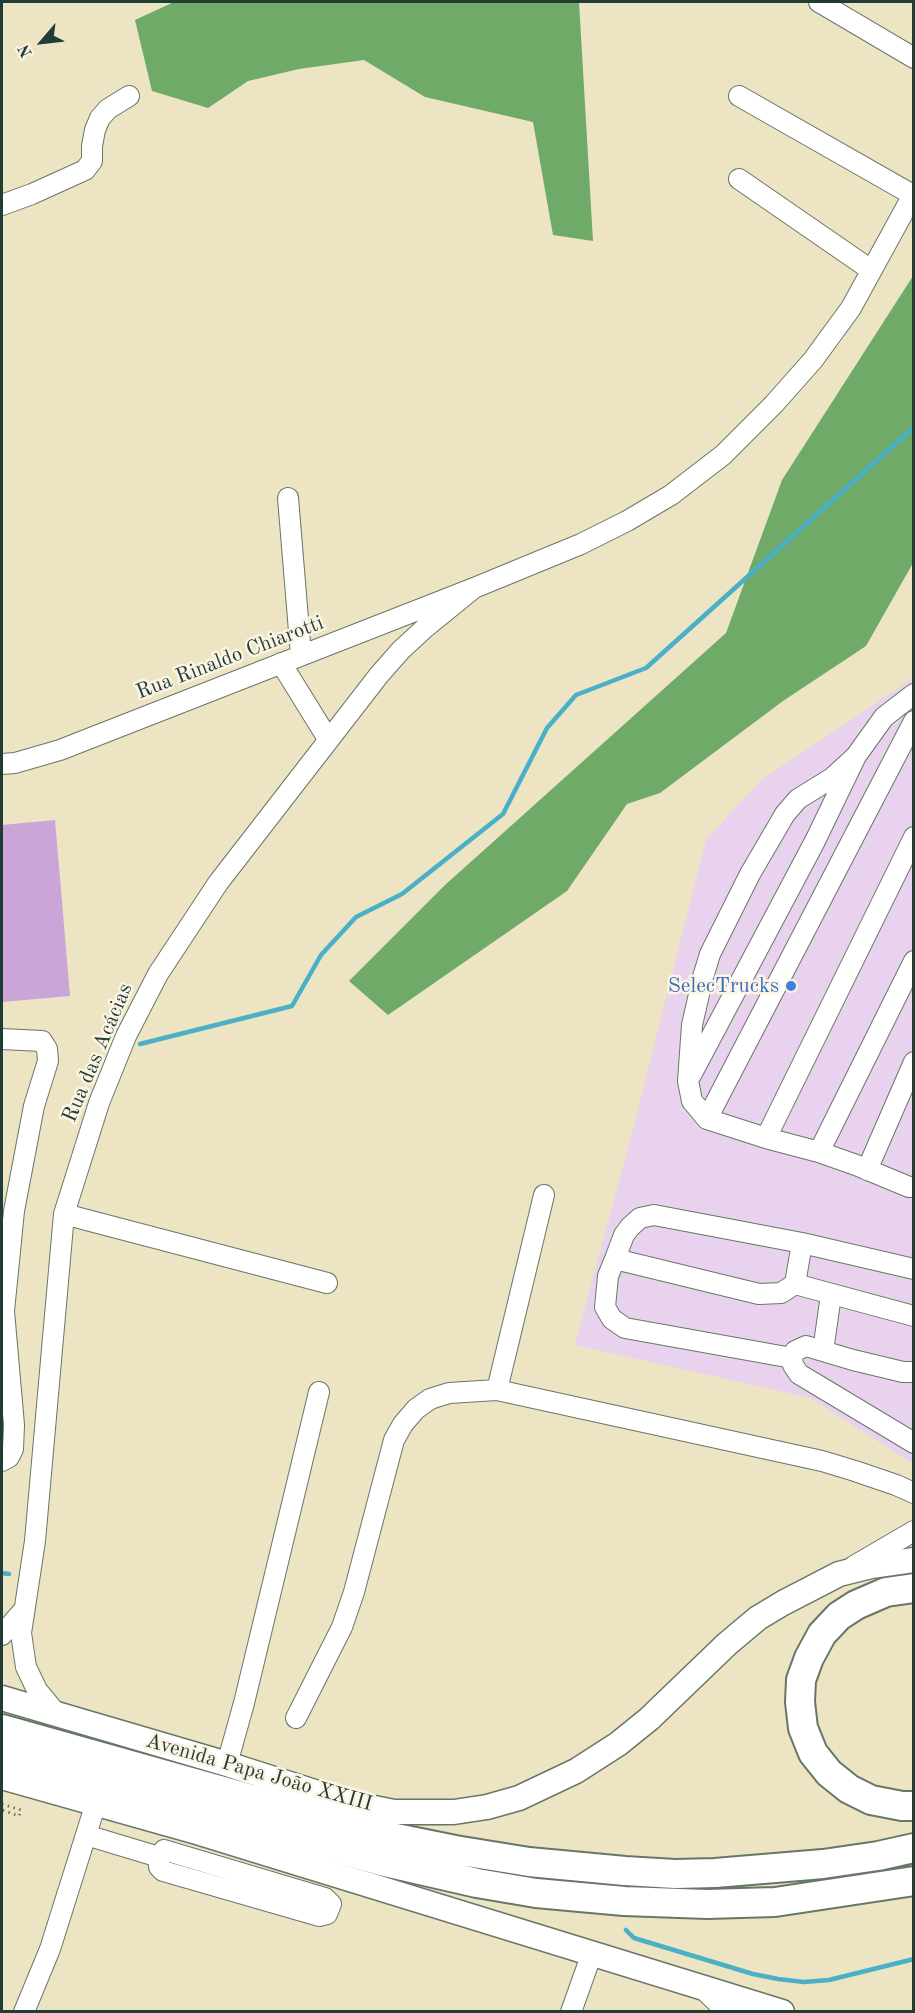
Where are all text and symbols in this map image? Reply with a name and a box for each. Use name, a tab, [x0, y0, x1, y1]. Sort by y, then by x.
north arrow	[12, 12, 72, 72]
text: N	[16, 41, 36, 60]
street label: Rua Rinaldo Chiarotti	[133, 611, 327, 705]
place label: SelecTrucks	[668, 973, 779, 999]
marker: SelecTrucks	[784, 979, 798, 993]
street label: Rua das Acácias	[57, 980, 139, 1126]
street label: Avenida Papa João XXIII	[143, 1729, 375, 1817]

